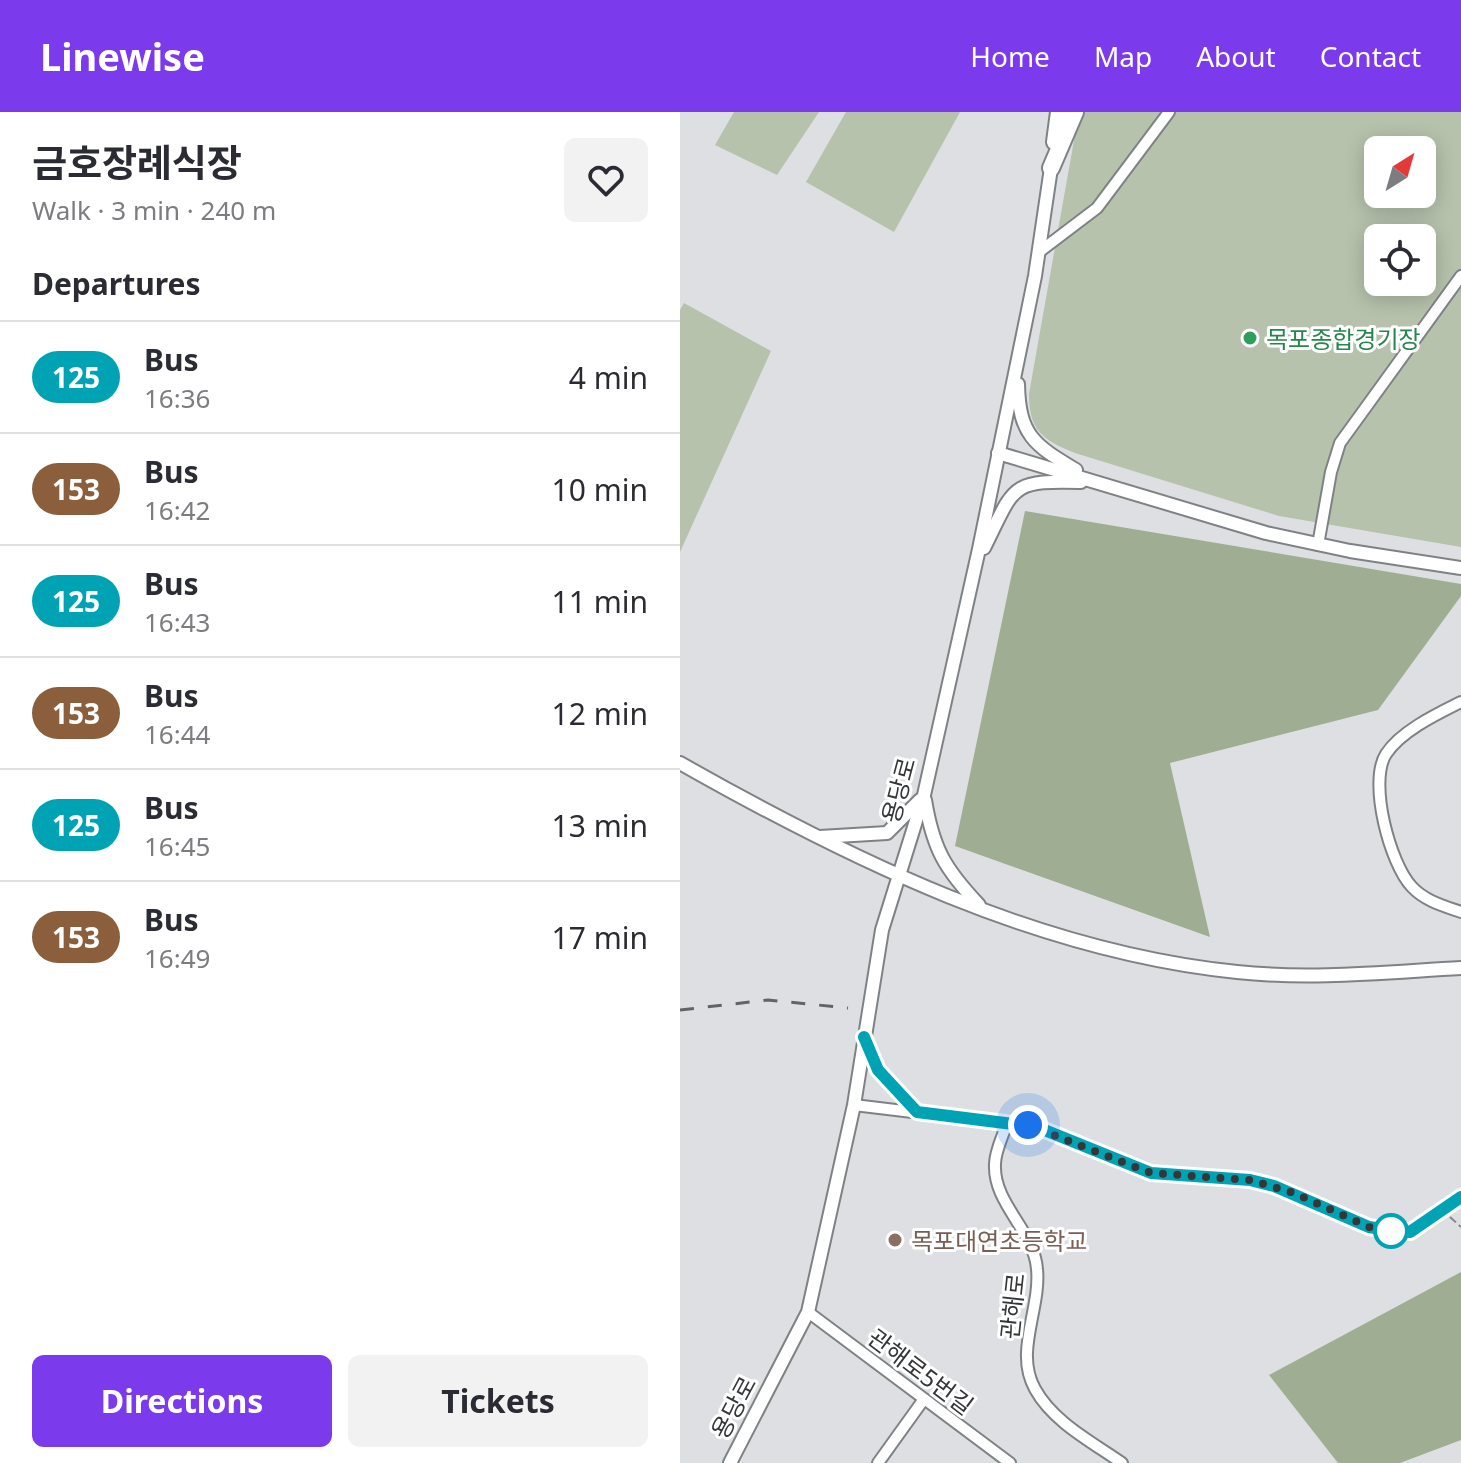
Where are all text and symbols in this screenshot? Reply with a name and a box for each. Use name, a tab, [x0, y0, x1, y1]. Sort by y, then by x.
text: Linewise	[40, 30, 205, 82]
text: Home	[970, 37, 1050, 75]
text: Map	[1094, 37, 1152, 75]
text: About	[1196, 37, 1276, 75]
text: Contact	[1320, 37, 1421, 75]
text: 금호장례식장	[32, 136, 242, 188]
north arrow	[1364, 136, 1436, 208]
map controls	[1364, 136, 1436, 296]
button: heart	[564, 138, 648, 222]
text: Walk · 3 min · 240 m	[32, 192, 276, 228]
button: locate	[1364, 224, 1436, 296]
text: Departures	[32, 263, 201, 304]
place label: 목포종합경기장	[1266, 322, 1421, 355]
marker: 목포종합경기장	[1241, 329, 1259, 347]
text: Bus	[144, 339, 199, 380]
text: 4 min	[569, 357, 648, 398]
text: 125	[52, 358, 100, 396]
text: 16:36	[144, 380, 210, 416]
text: Bus	[144, 451, 199, 492]
text: 10 min	[552, 469, 648, 510]
text: 153	[52, 470, 100, 508]
text: 16:42	[144, 492, 210, 528]
text: Bus	[144, 563, 199, 604]
text: 11 min	[552, 581, 648, 622]
text: 125	[52, 582, 100, 620]
text: 16:43	[144, 604, 210, 640]
text: Bus	[144, 675, 199, 716]
text: 12 min	[552, 693, 648, 734]
text: 153	[52, 694, 100, 732]
text: 16:44	[144, 716, 210, 752]
street label: 용당로	[873, 754, 923, 826]
text: Bus	[144, 787, 199, 828]
text: 13 min	[552, 805, 648, 846]
text: 125	[52, 806, 100, 844]
text: 16:45	[144, 828, 210, 864]
text: Bus	[144, 899, 199, 940]
text: 17 min	[552, 917, 648, 958]
text: 153	[52, 918, 100, 956]
text: 16:49	[144, 940, 210, 976]
your location	[1008, 1105, 1048, 1145]
unlabelled marker	[1374, 1214, 1408, 1248]
place label: 목포대연초등학교	[911, 1224, 1088, 1257]
marker: 목포대연초등학교	[886, 1231, 904, 1249]
street label: 관해로	[992, 1271, 1032, 1341]
street label: 관해로5번길	[861, 1320, 981, 1422]
button: Directions	[32, 1355, 332, 1447]
button: Tickets	[348, 1355, 648, 1447]
street label: 용당로	[703, 1370, 763, 1444]

